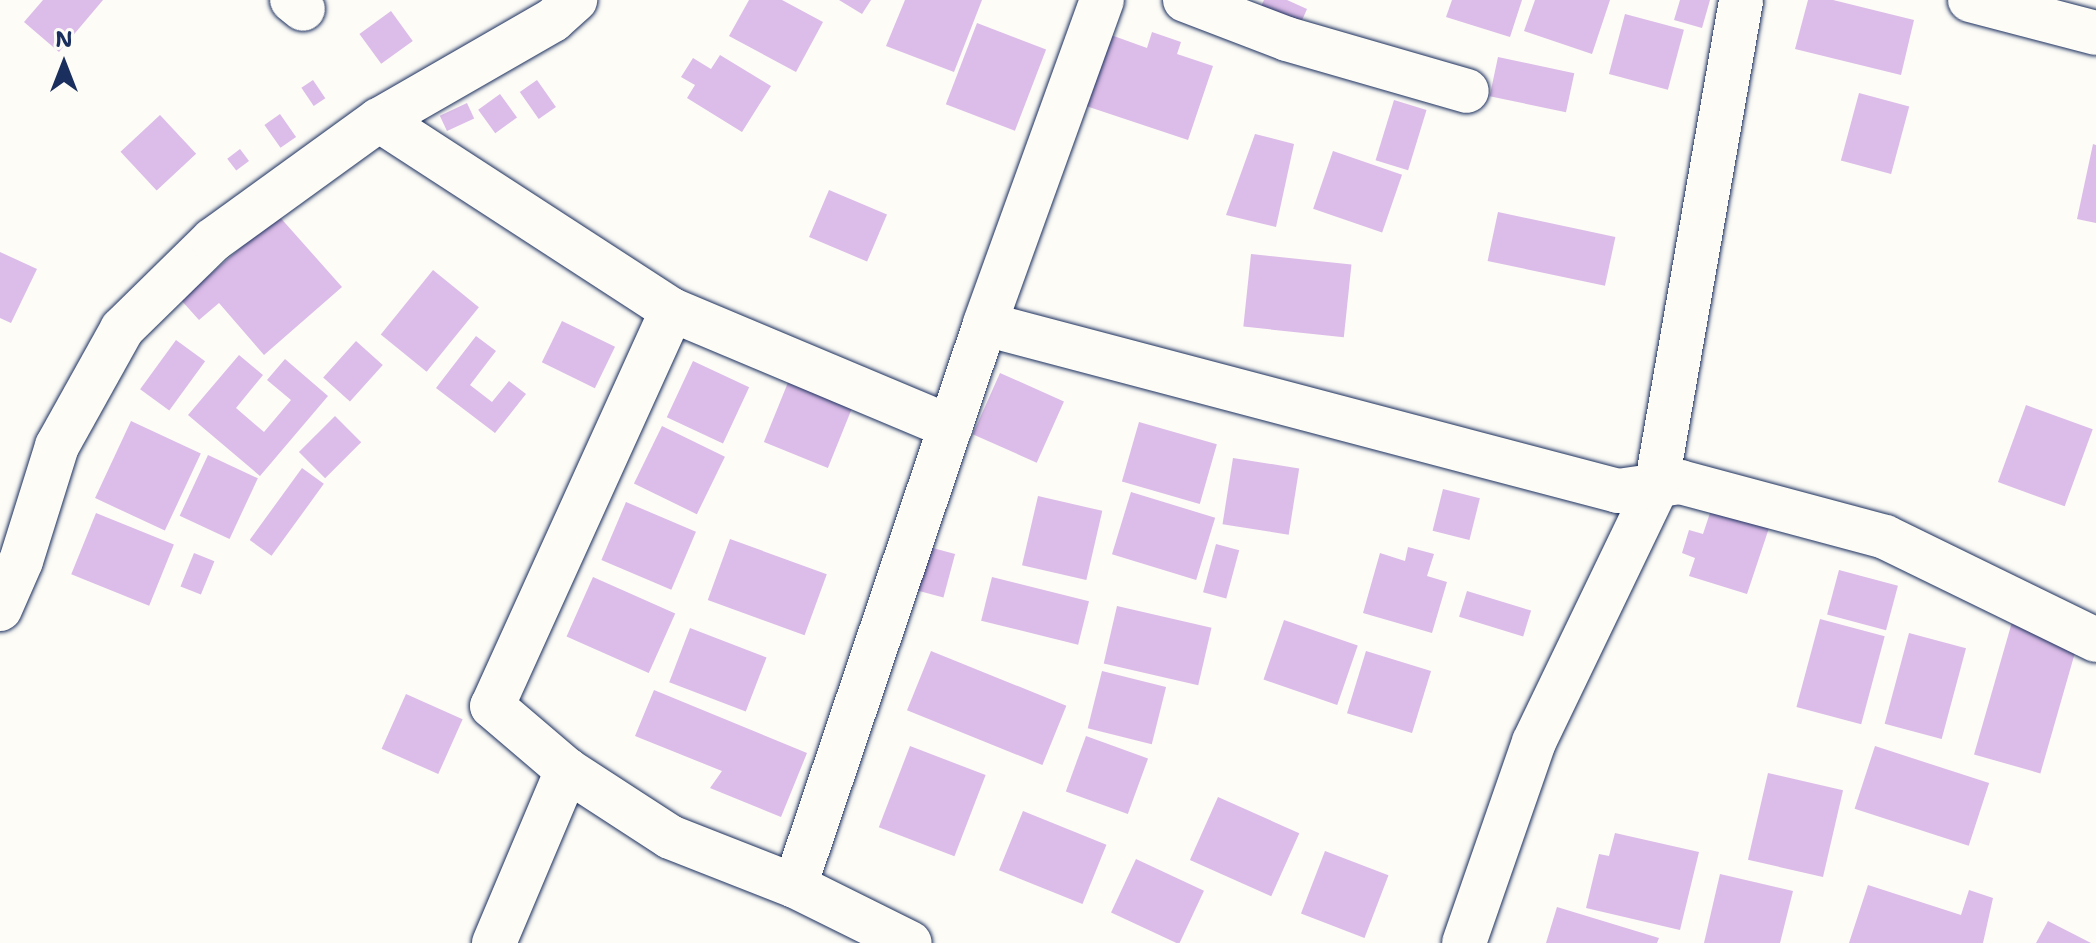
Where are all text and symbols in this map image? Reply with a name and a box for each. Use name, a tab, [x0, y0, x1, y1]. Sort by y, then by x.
north arrow	[24, 24, 104, 104]
text: N	[55, 25, 73, 54]

